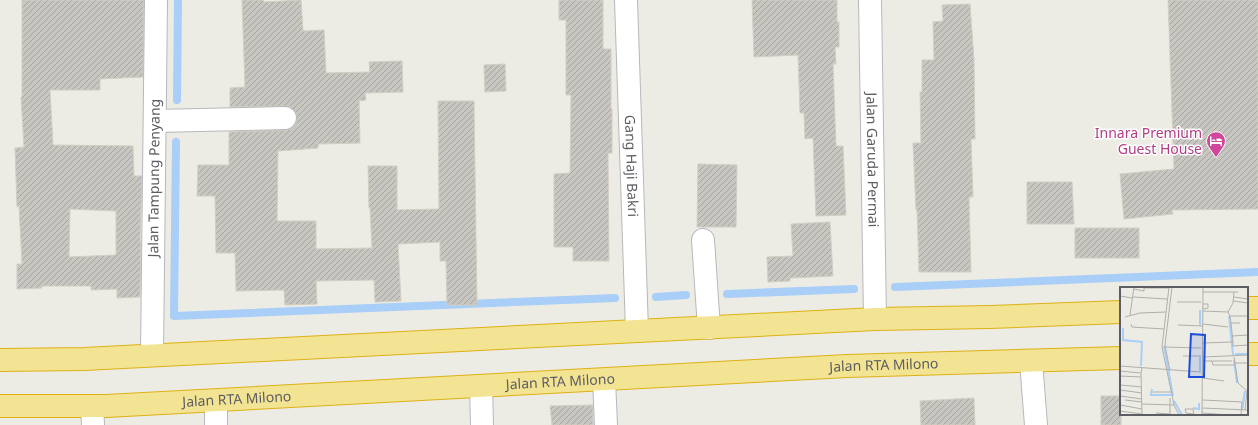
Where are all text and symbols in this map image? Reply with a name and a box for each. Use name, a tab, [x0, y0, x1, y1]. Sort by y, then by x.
street label: Jalan Garuda Permai	[862, 90, 884, 228]
street label: Jalan Tampung Penyang	[143, 99, 164, 259]
street label: Gang Haji Bakri	[621, 115, 643, 217]
place label: Innara Premium Guest House	[1095, 123, 1202, 158]
hotel icon: Innara Premium Guest House	[1205, 130, 1227, 158]
inset map	[1120, 287, 1248, 415]
street label: Jalan RTA Milono	[827, 353, 939, 376]
street label: Jalan RTA Milono	[503, 369, 615, 394]
street label: Jalan RTA Milono	[180, 386, 292, 411]

